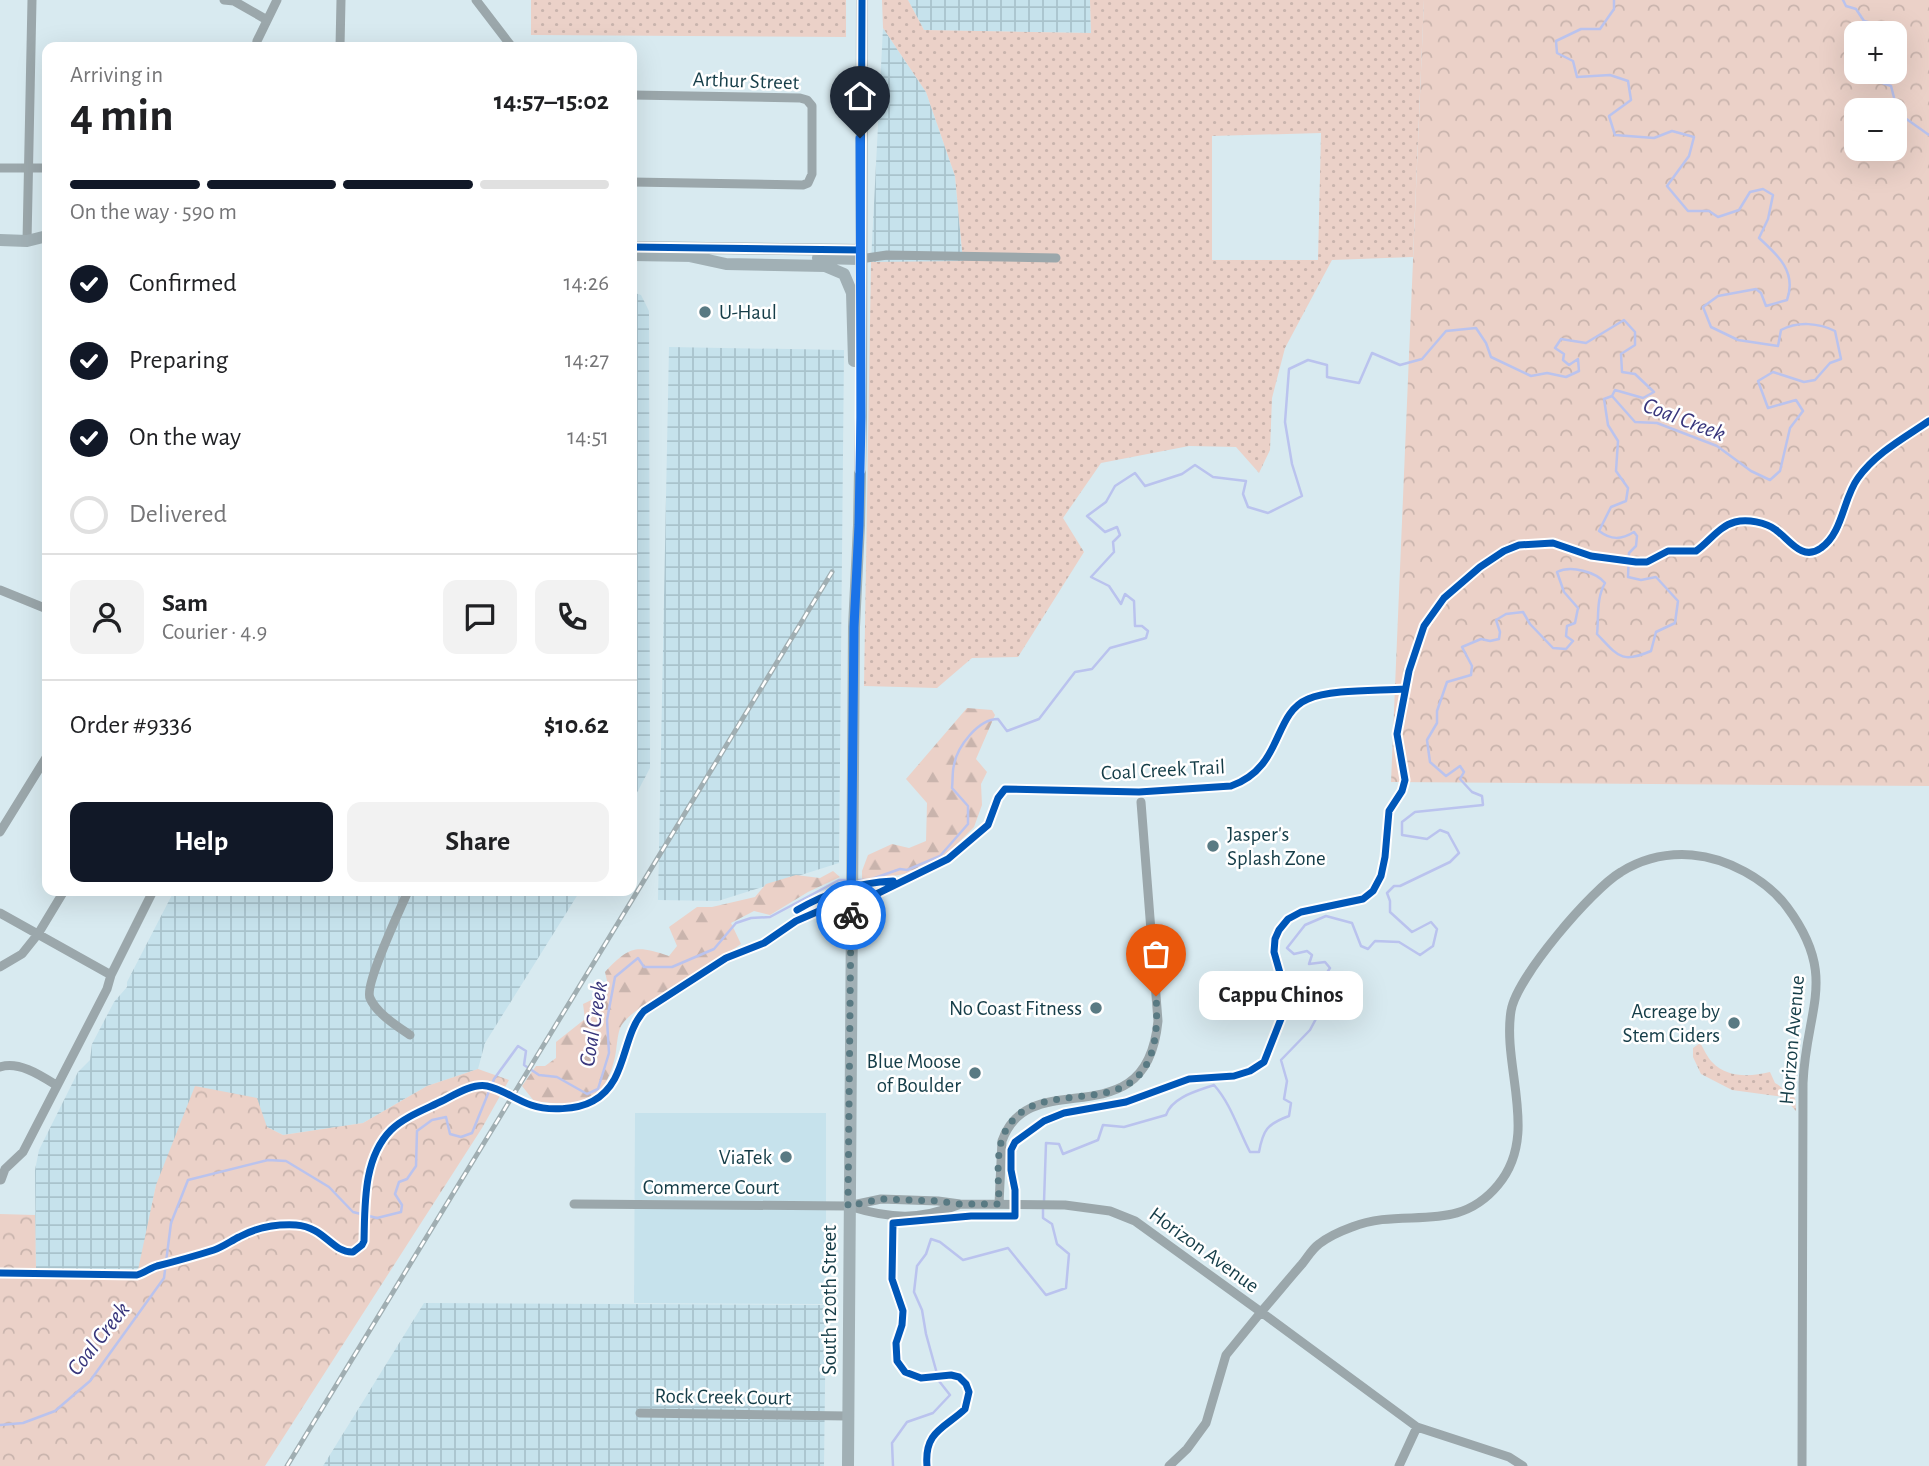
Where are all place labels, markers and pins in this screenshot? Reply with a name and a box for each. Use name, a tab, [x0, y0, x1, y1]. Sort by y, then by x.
pin	[830, 66, 890, 138]
place label: U-Haul	[719, 302, 777, 323]
marker: U-Haul	[697, 304, 713, 320]
place label: Jasper's Splash Zone	[1227, 824, 1326, 869]
marker: Jasper's Splash Zone	[1205, 838, 1221, 854]
pin	[1126, 924, 1186, 996]
callout: Cappu Chinos	[1198, 972, 1362, 1020]
place label: No Coast Fitness	[949, 998, 1082, 1019]
marker: No Coast Fitness	[1088, 1000, 1104, 1016]
place label: Acreage by Stem Ciders	[1623, 1001, 1720, 1046]
marker: Acreage by Stem Ciders	[1726, 1015, 1742, 1031]
place label: Blue Moose of Boulder	[866, 1051, 961, 1096]
marker: Blue Moose of Boulder	[967, 1065, 983, 1081]
place label: ViaTek	[719, 1147, 772, 1168]
marker: ViaTek	[778, 1149, 794, 1165]

